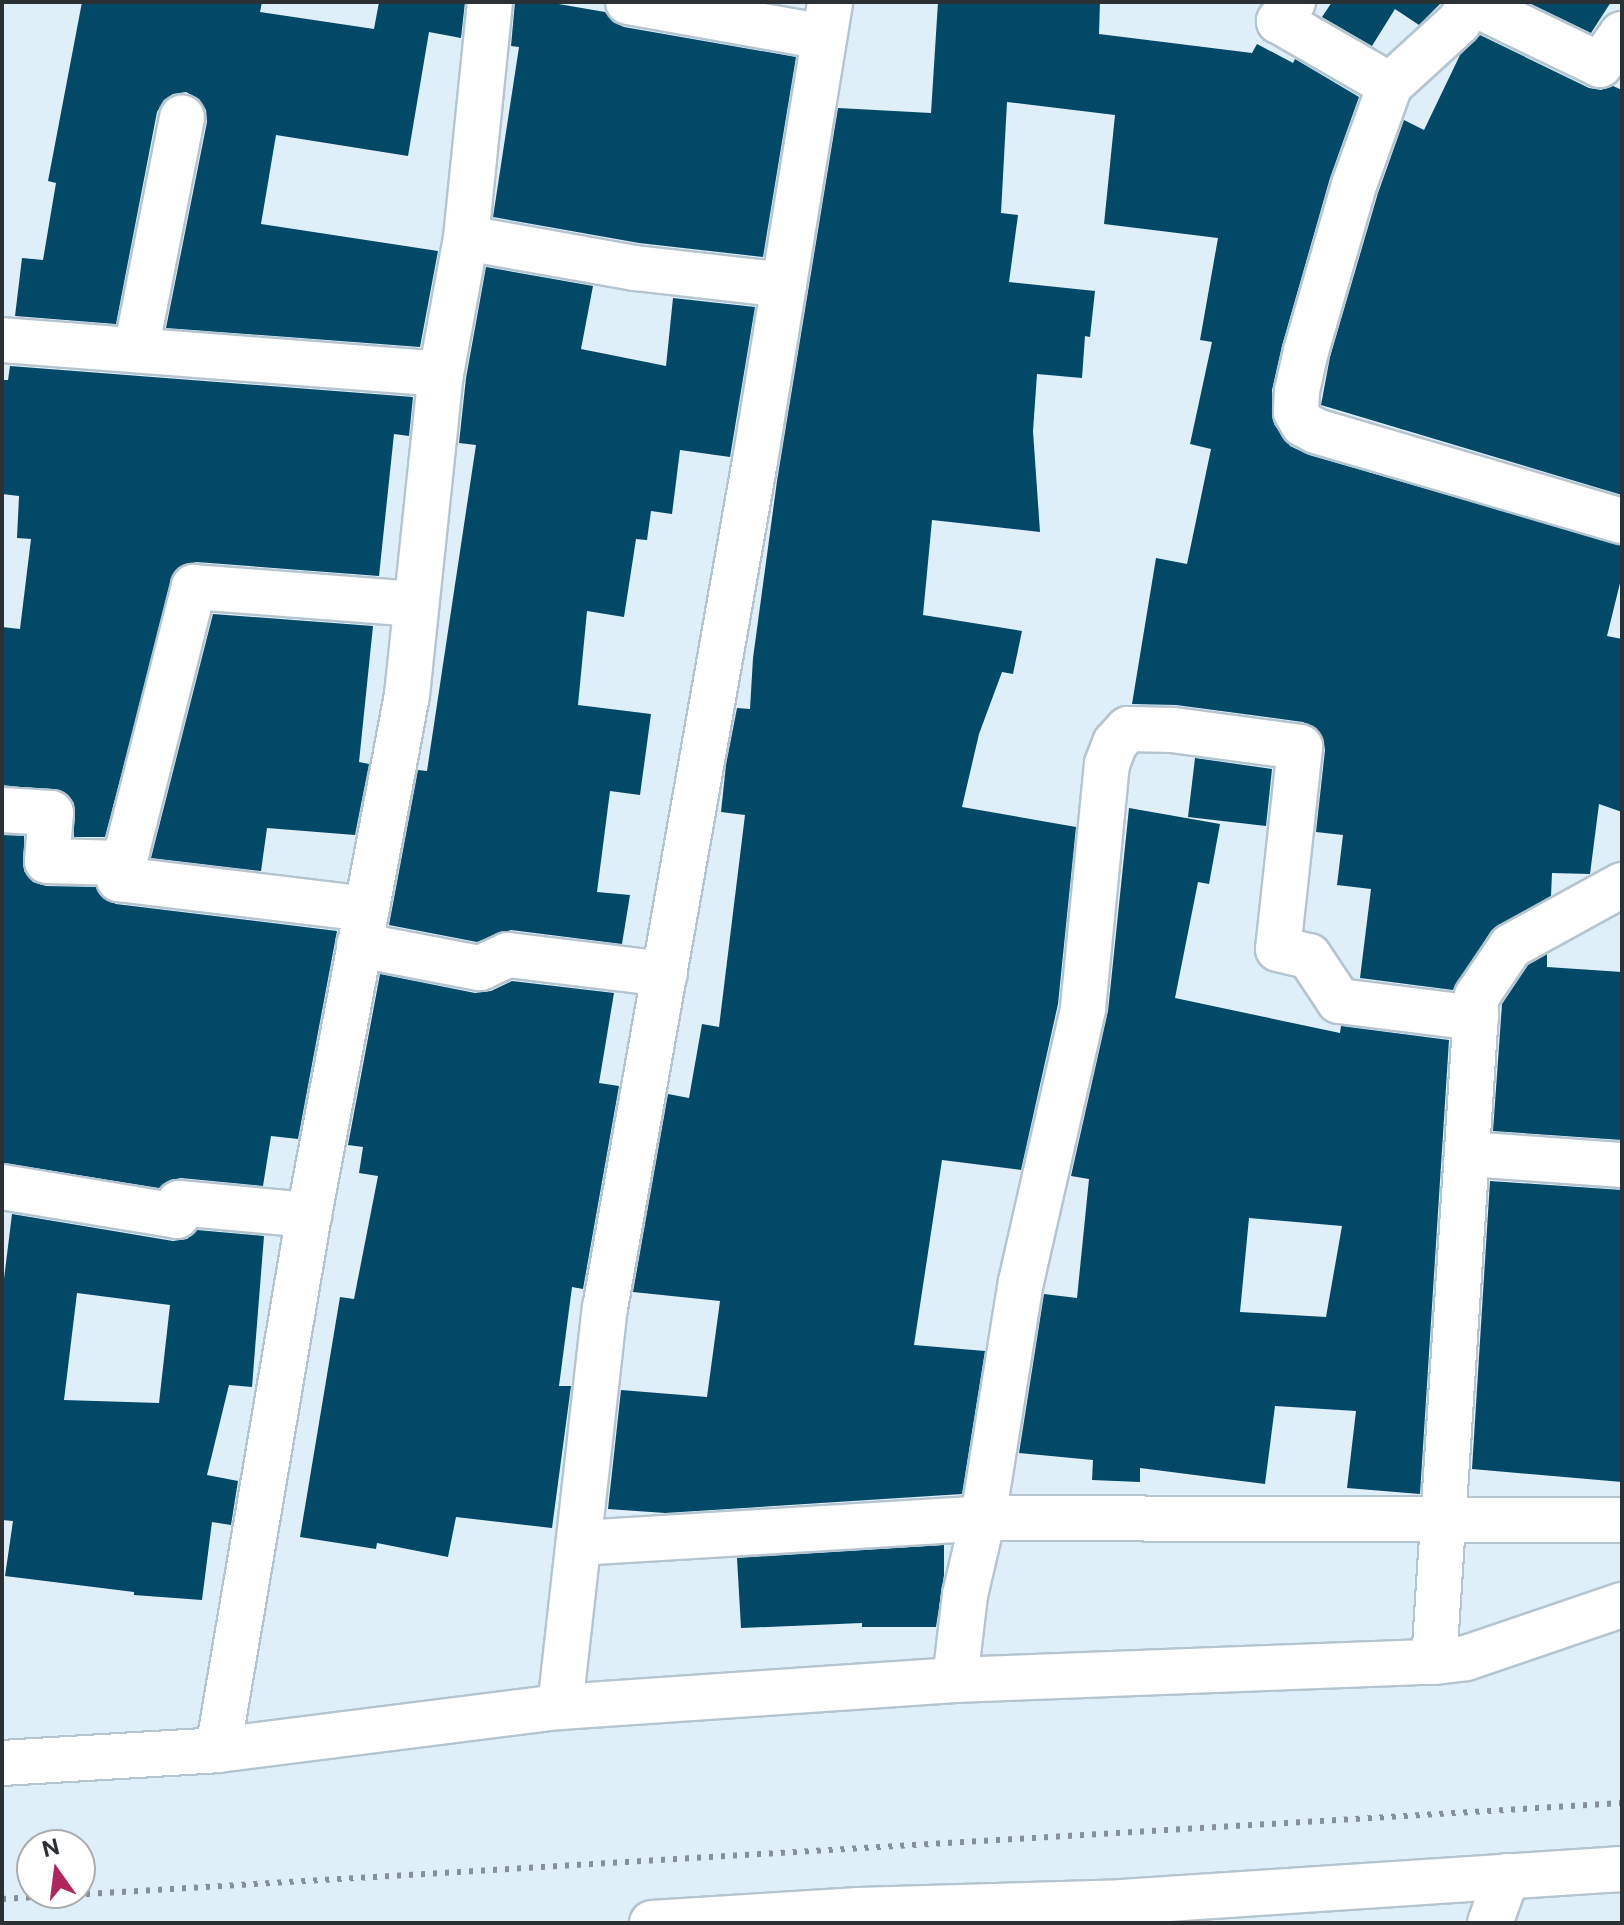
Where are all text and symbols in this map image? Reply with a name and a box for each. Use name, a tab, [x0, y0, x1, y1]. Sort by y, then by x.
north arrow	[16, 1829, 96, 1909]
text: N	[39, 1833, 62, 1862]

